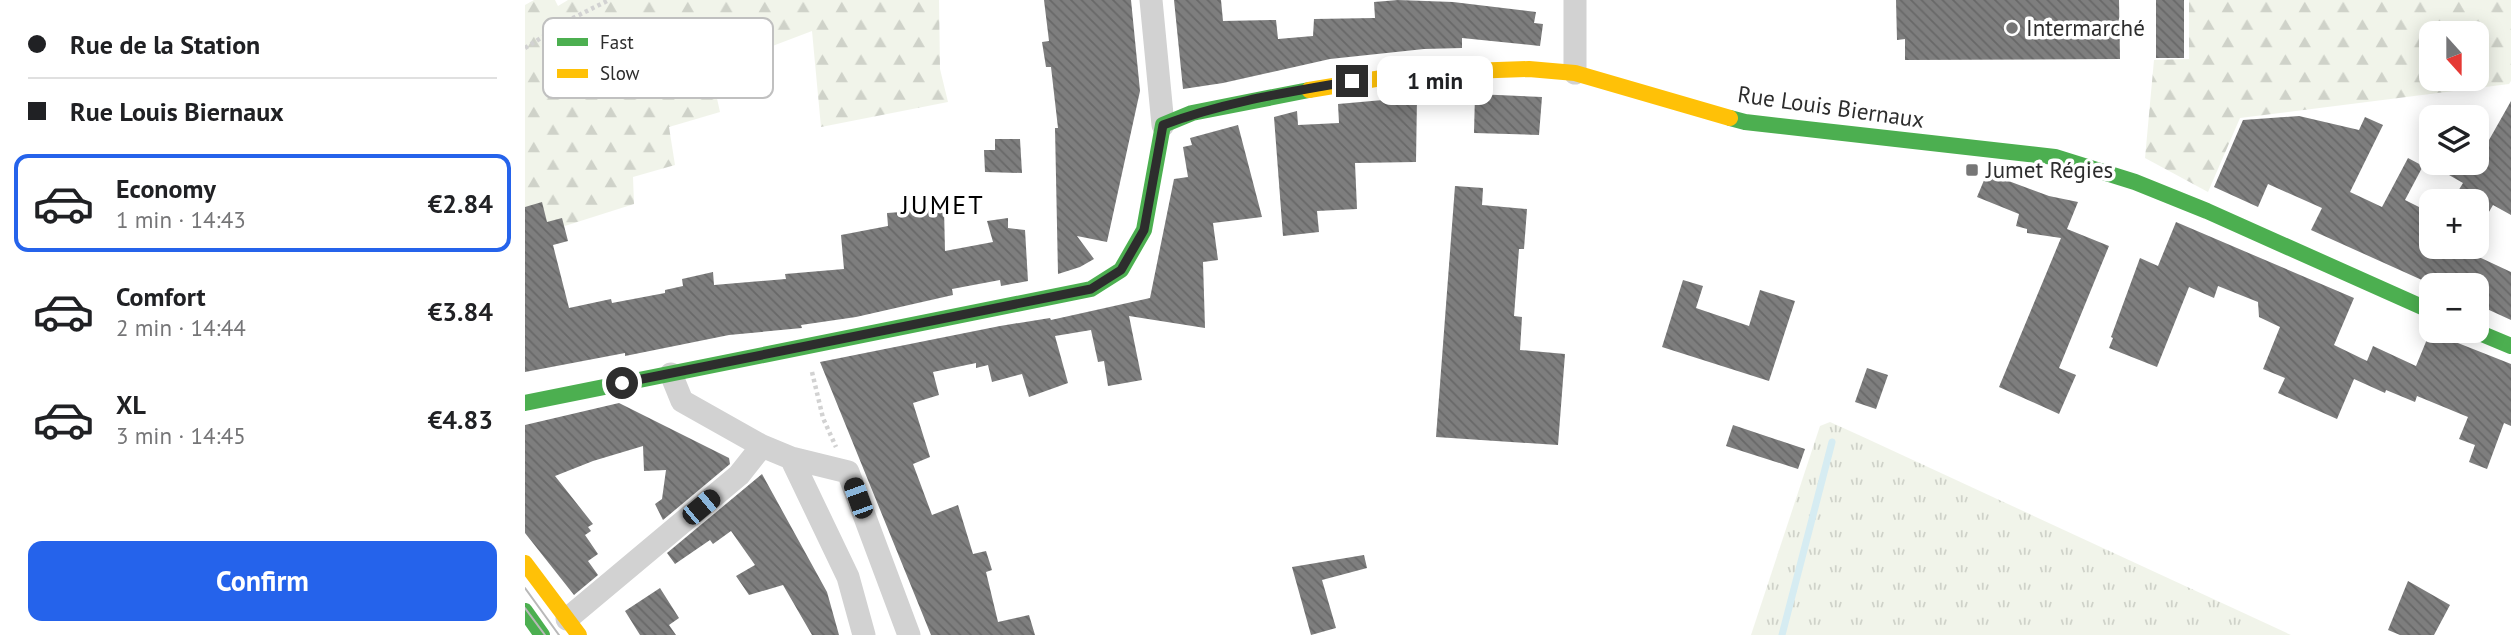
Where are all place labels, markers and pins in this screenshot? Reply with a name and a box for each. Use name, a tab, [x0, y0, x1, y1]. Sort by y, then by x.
place label: Intermarché	[2026, 13, 2145, 42]
marker: Intermarché	[2004, 20, 2020, 36]
place label: Jumet Régies	[1985, 155, 2113, 184]
marker: Jumet Régies	[1964, 162, 1980, 178]

